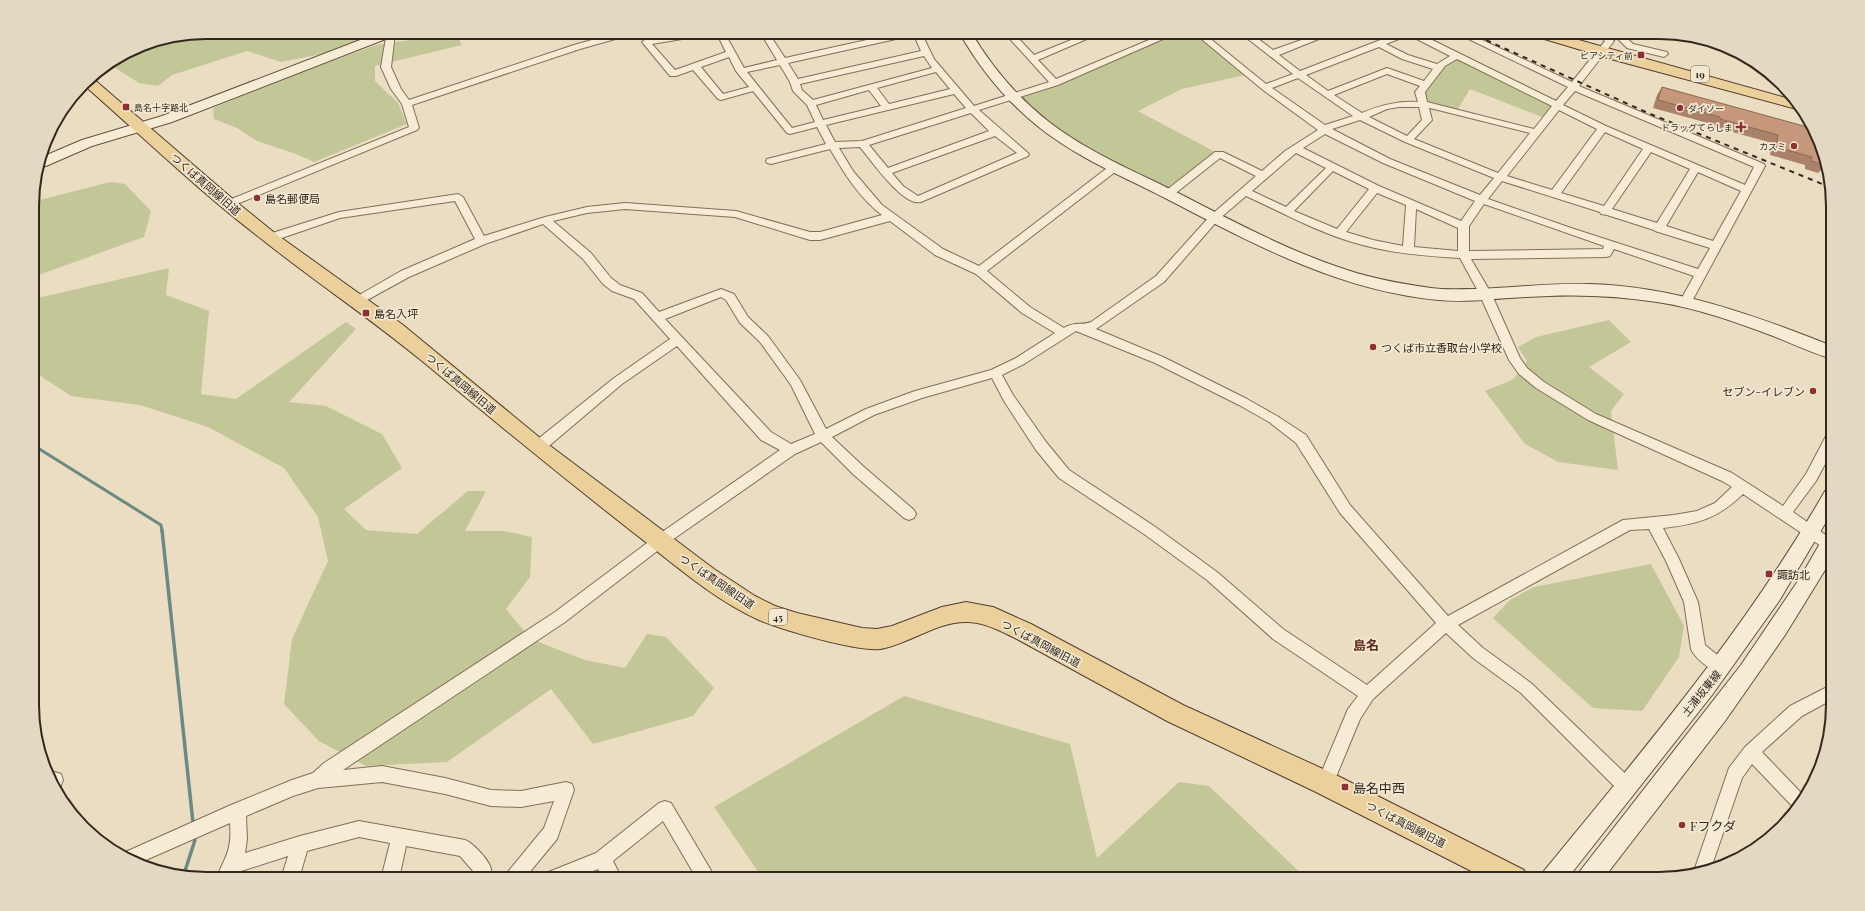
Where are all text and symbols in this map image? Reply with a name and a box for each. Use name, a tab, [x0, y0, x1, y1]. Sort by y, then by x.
place label: ピアシティ前	[1580, 49, 1633, 61]
marker: ピアシティ前	[1636, 50, 1646, 60]
road number: 19	[1691, 66, 1709, 82]
place label: 島名十字路北	[134, 101, 188, 113]
marker: 島名十字路北	[121, 102, 131, 112]
place label: ダイソー	[1688, 102, 1724, 114]
marker: ダイソー	[1675, 103, 1685, 113]
place label: ドラッグてらしま	[1661, 121, 1733, 133]
marker: ドラッグてらしま	[1736, 122, 1746, 132]
place label: カスミ	[1759, 140, 1786, 152]
marker: カスミ	[1789, 141, 1799, 151]
street label: つくば真岡線旧道	[168, 149, 244, 219]
place label: 島名郵便局	[265, 191, 320, 206]
marker: 島名郵便局	[252, 193, 262, 203]
place label: 島名入坪	[374, 306, 418, 321]
marker: 島名入坪	[361, 308, 371, 318]
place label: つくば市立香取台小学校	[1381, 340, 1502, 355]
marker: つくば市立香取台小学校	[1368, 342, 1378, 352]
street label: つくば真岡線旧道	[422, 349, 500, 417]
place label: セブン-イレブン	[1723, 384, 1805, 399]
marker: セブン-イレブン	[1808, 386, 1818, 396]
street label: つくば真岡線旧道	[676, 550, 758, 612]
place label: 諏訪北	[1777, 567, 1810, 582]
marker: 諏訪北	[1764, 569, 1774, 579]
road number: 45	[769, 609, 787, 625]
street label: つくば真岡線旧道	[999, 616, 1083, 670]
district label: 島名	[1353, 636, 1379, 653]
street label: 土浦坂東線	[1678, 667, 1724, 719]
place label: 島名中西	[1353, 779, 1405, 796]
marker: 島名中西	[1340, 782, 1350, 792]
street label: つくば真岡線旧道	[1363, 797, 1449, 851]
place label: Fフクダ	[1690, 817, 1736, 834]
marker: Fフクダ	[1677, 820, 1687, 830]

